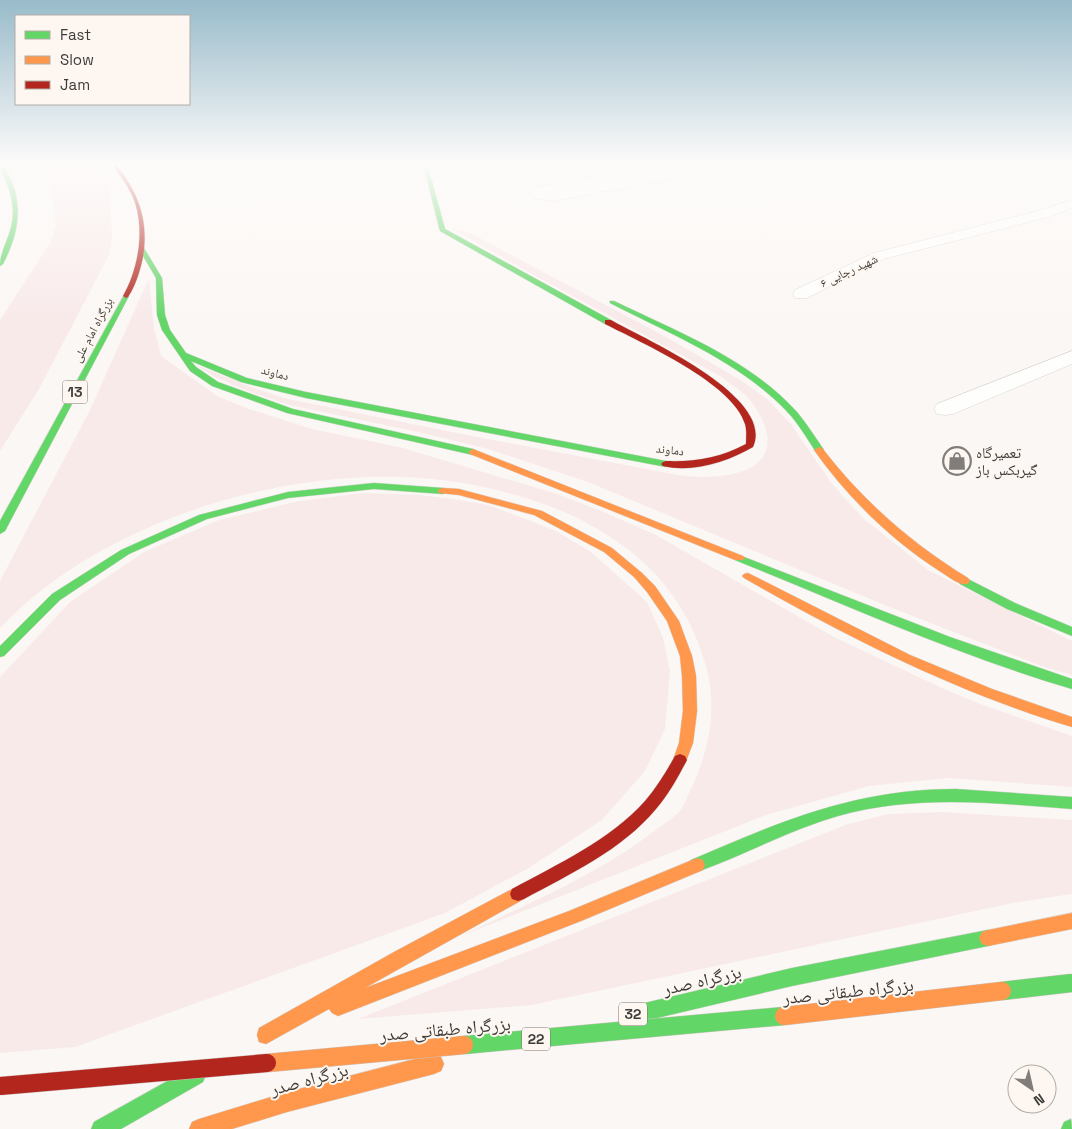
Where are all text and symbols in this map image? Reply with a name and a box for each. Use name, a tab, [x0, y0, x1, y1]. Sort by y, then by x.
legend	[15, 15, 190, 105]
text: Fast	[60, 25, 91, 44]
text: Slow	[60, 50, 94, 69]
text: Jam	[60, 75, 90, 94]
street label: شهید رجایی ۶	[818, 251, 880, 291]
street label: بزرگراه امام علی	[69, 295, 117, 365]
street label: دماوند	[259, 362, 291, 384]
road number: 13	[62, 381, 88, 404]
street label: دماوند	[655, 441, 685, 459]
place label: تعمیرگاه گیربکس باز	[975, 443, 1038, 480]
shop icon: تعمیرگاه گیربکس باز	[942, 446, 972, 476]
street label: بزرگراه صدر	[660, 960, 744, 1000]
street label: بزرگراه طبقاتی صدر	[780, 973, 915, 1009]
road number: 32	[619, 1002, 647, 1026]
street label: بزرگراه طبقاتی صدر	[377, 1012, 512, 1046]
road number: 22	[522, 1028, 550, 1050]
street label: بزرگراه صدر	[267, 1058, 351, 1101]
north arrow	[1007, 1064, 1057, 1114]
text: N	[1030, 1090, 1048, 1110]

